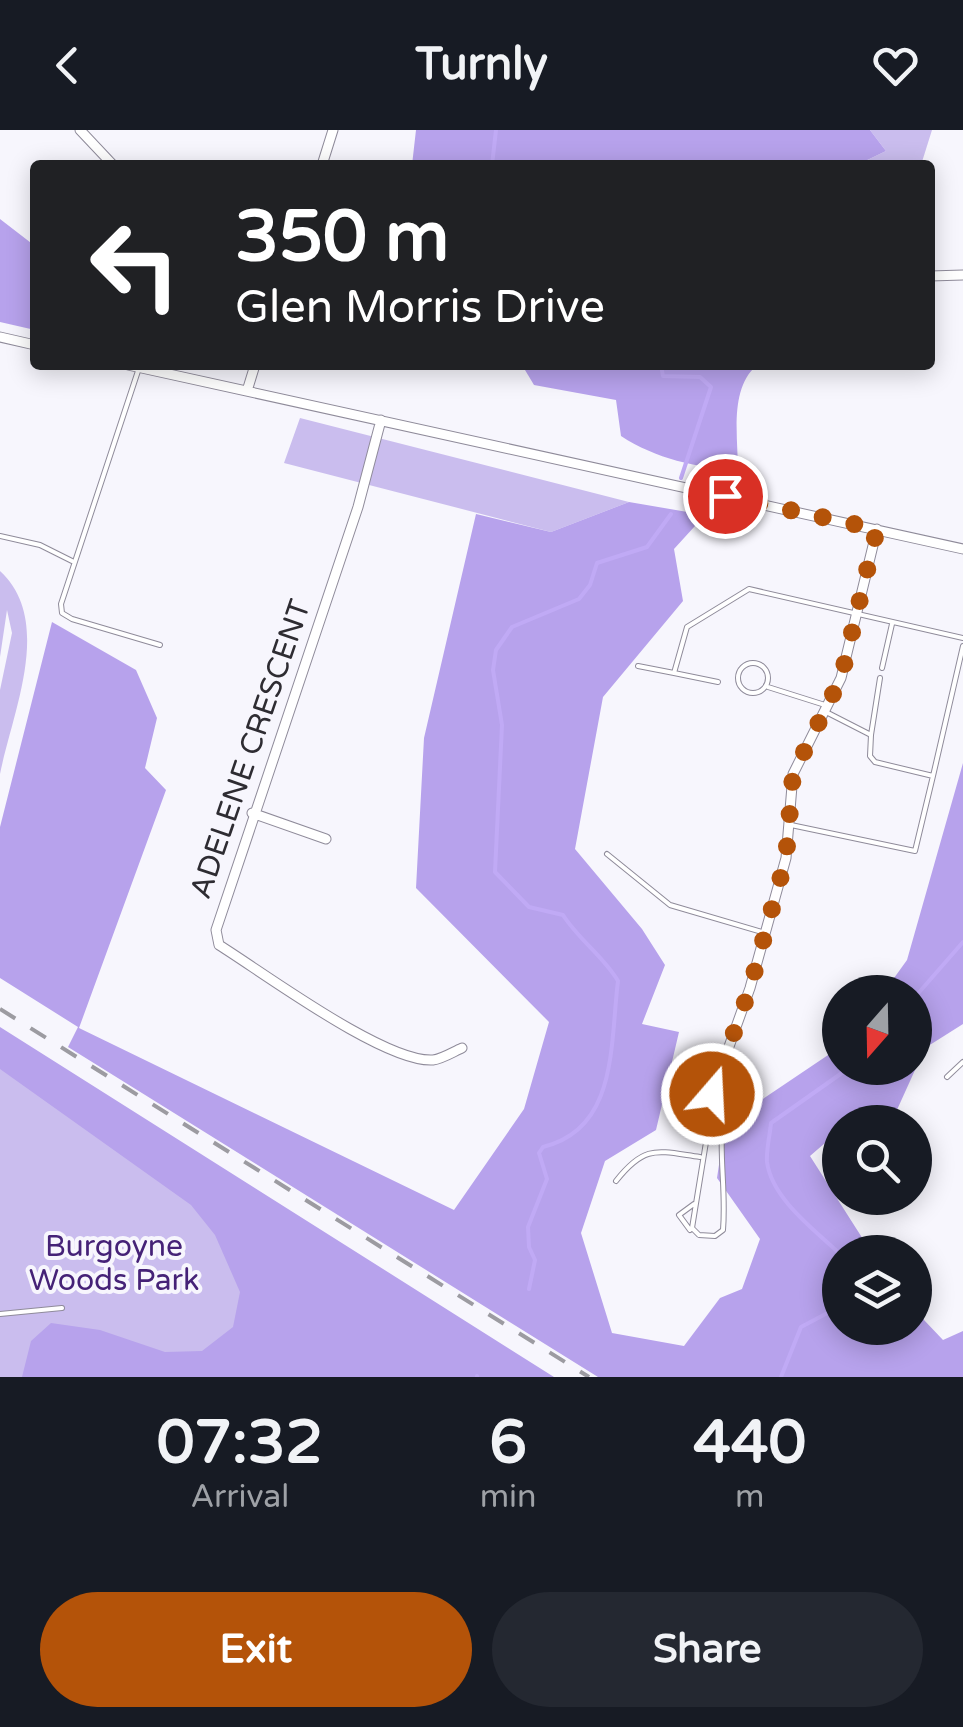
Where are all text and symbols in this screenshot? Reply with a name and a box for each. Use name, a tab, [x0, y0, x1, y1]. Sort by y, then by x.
icon: back	[40, 38, 95, 93]
text: Turnly	[415, 38, 548, 92]
icon: heart	[868, 38, 923, 93]
text: 350 m	[235, 196, 449, 280]
icon: left	[70, 200, 200, 330]
text: Glen Morris Drive	[235, 281, 605, 335]
pin	[683, 454, 768, 539]
icon: arrive	[698, 469, 753, 524]
street label: ADELENE CRESCENT	[182, 595, 319, 903]
north arrow	[822, 975, 932, 1085]
map controls	[822, 975, 932, 1345]
position arrow	[660, 1042, 764, 1146]
button: search	[822, 1105, 932, 1215]
park label: Burgoyne Woods Park	[29, 1228, 199, 1299]
button: layers	[822, 1235, 932, 1345]
text: 07:32	[157, 1407, 323, 1479]
text: 6	[489, 1407, 527, 1479]
text: 440	[693, 1407, 806, 1479]
text: Arrival	[190, 1478, 289, 1516]
text: min	[480, 1478, 537, 1516]
text: m	[735, 1478, 764, 1516]
button: Exit	[40, 1592, 472, 1707]
button: Share	[492, 1592, 923, 1707]

